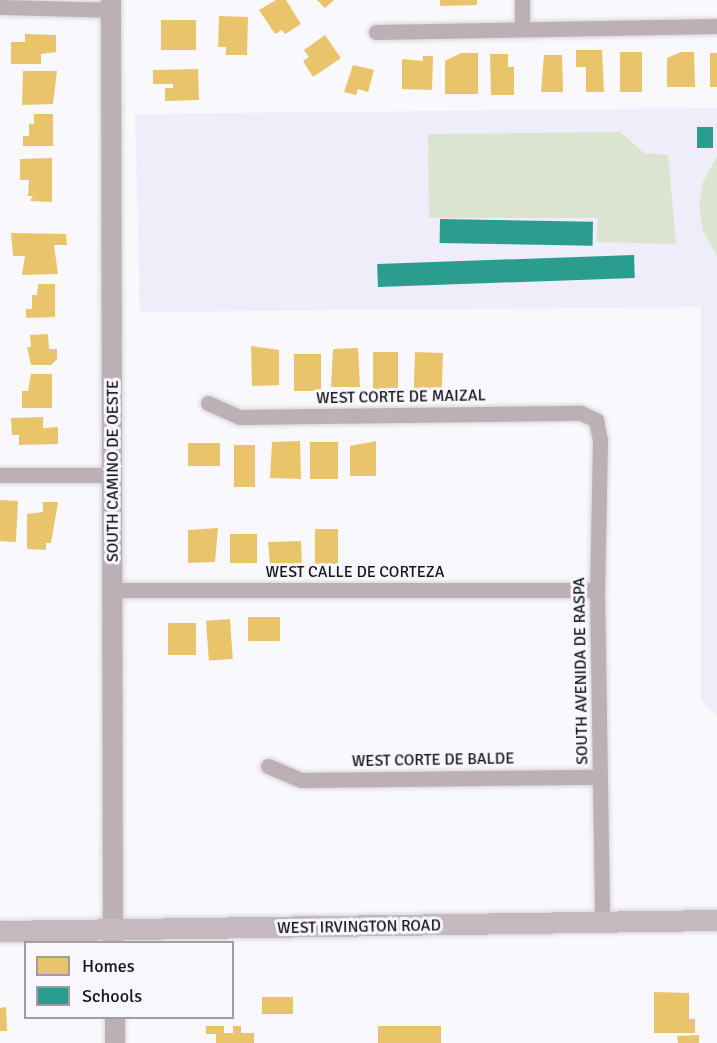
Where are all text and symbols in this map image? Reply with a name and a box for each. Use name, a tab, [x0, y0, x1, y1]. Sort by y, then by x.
street label: SOUTH CAMINO DE OESTE	[103, 380, 123, 562]
street label: WEST CORTE DE MAIZAL	[316, 386, 486, 408]
street label: WEST CALLE DE CORTEZA	[265, 562, 445, 582]
street label: SOUTH AVENIDA DE RASPA	[570, 577, 592, 765]
street label: WEST CORTE DE BALDE	[352, 749, 514, 771]
street label: WEST IRVINGTON ROAD	[277, 916, 441, 938]
legend	[24, 941, 234, 1019]
text: Homes	[82, 955, 135, 977]
text: Schools	[82, 985, 142, 1007]

